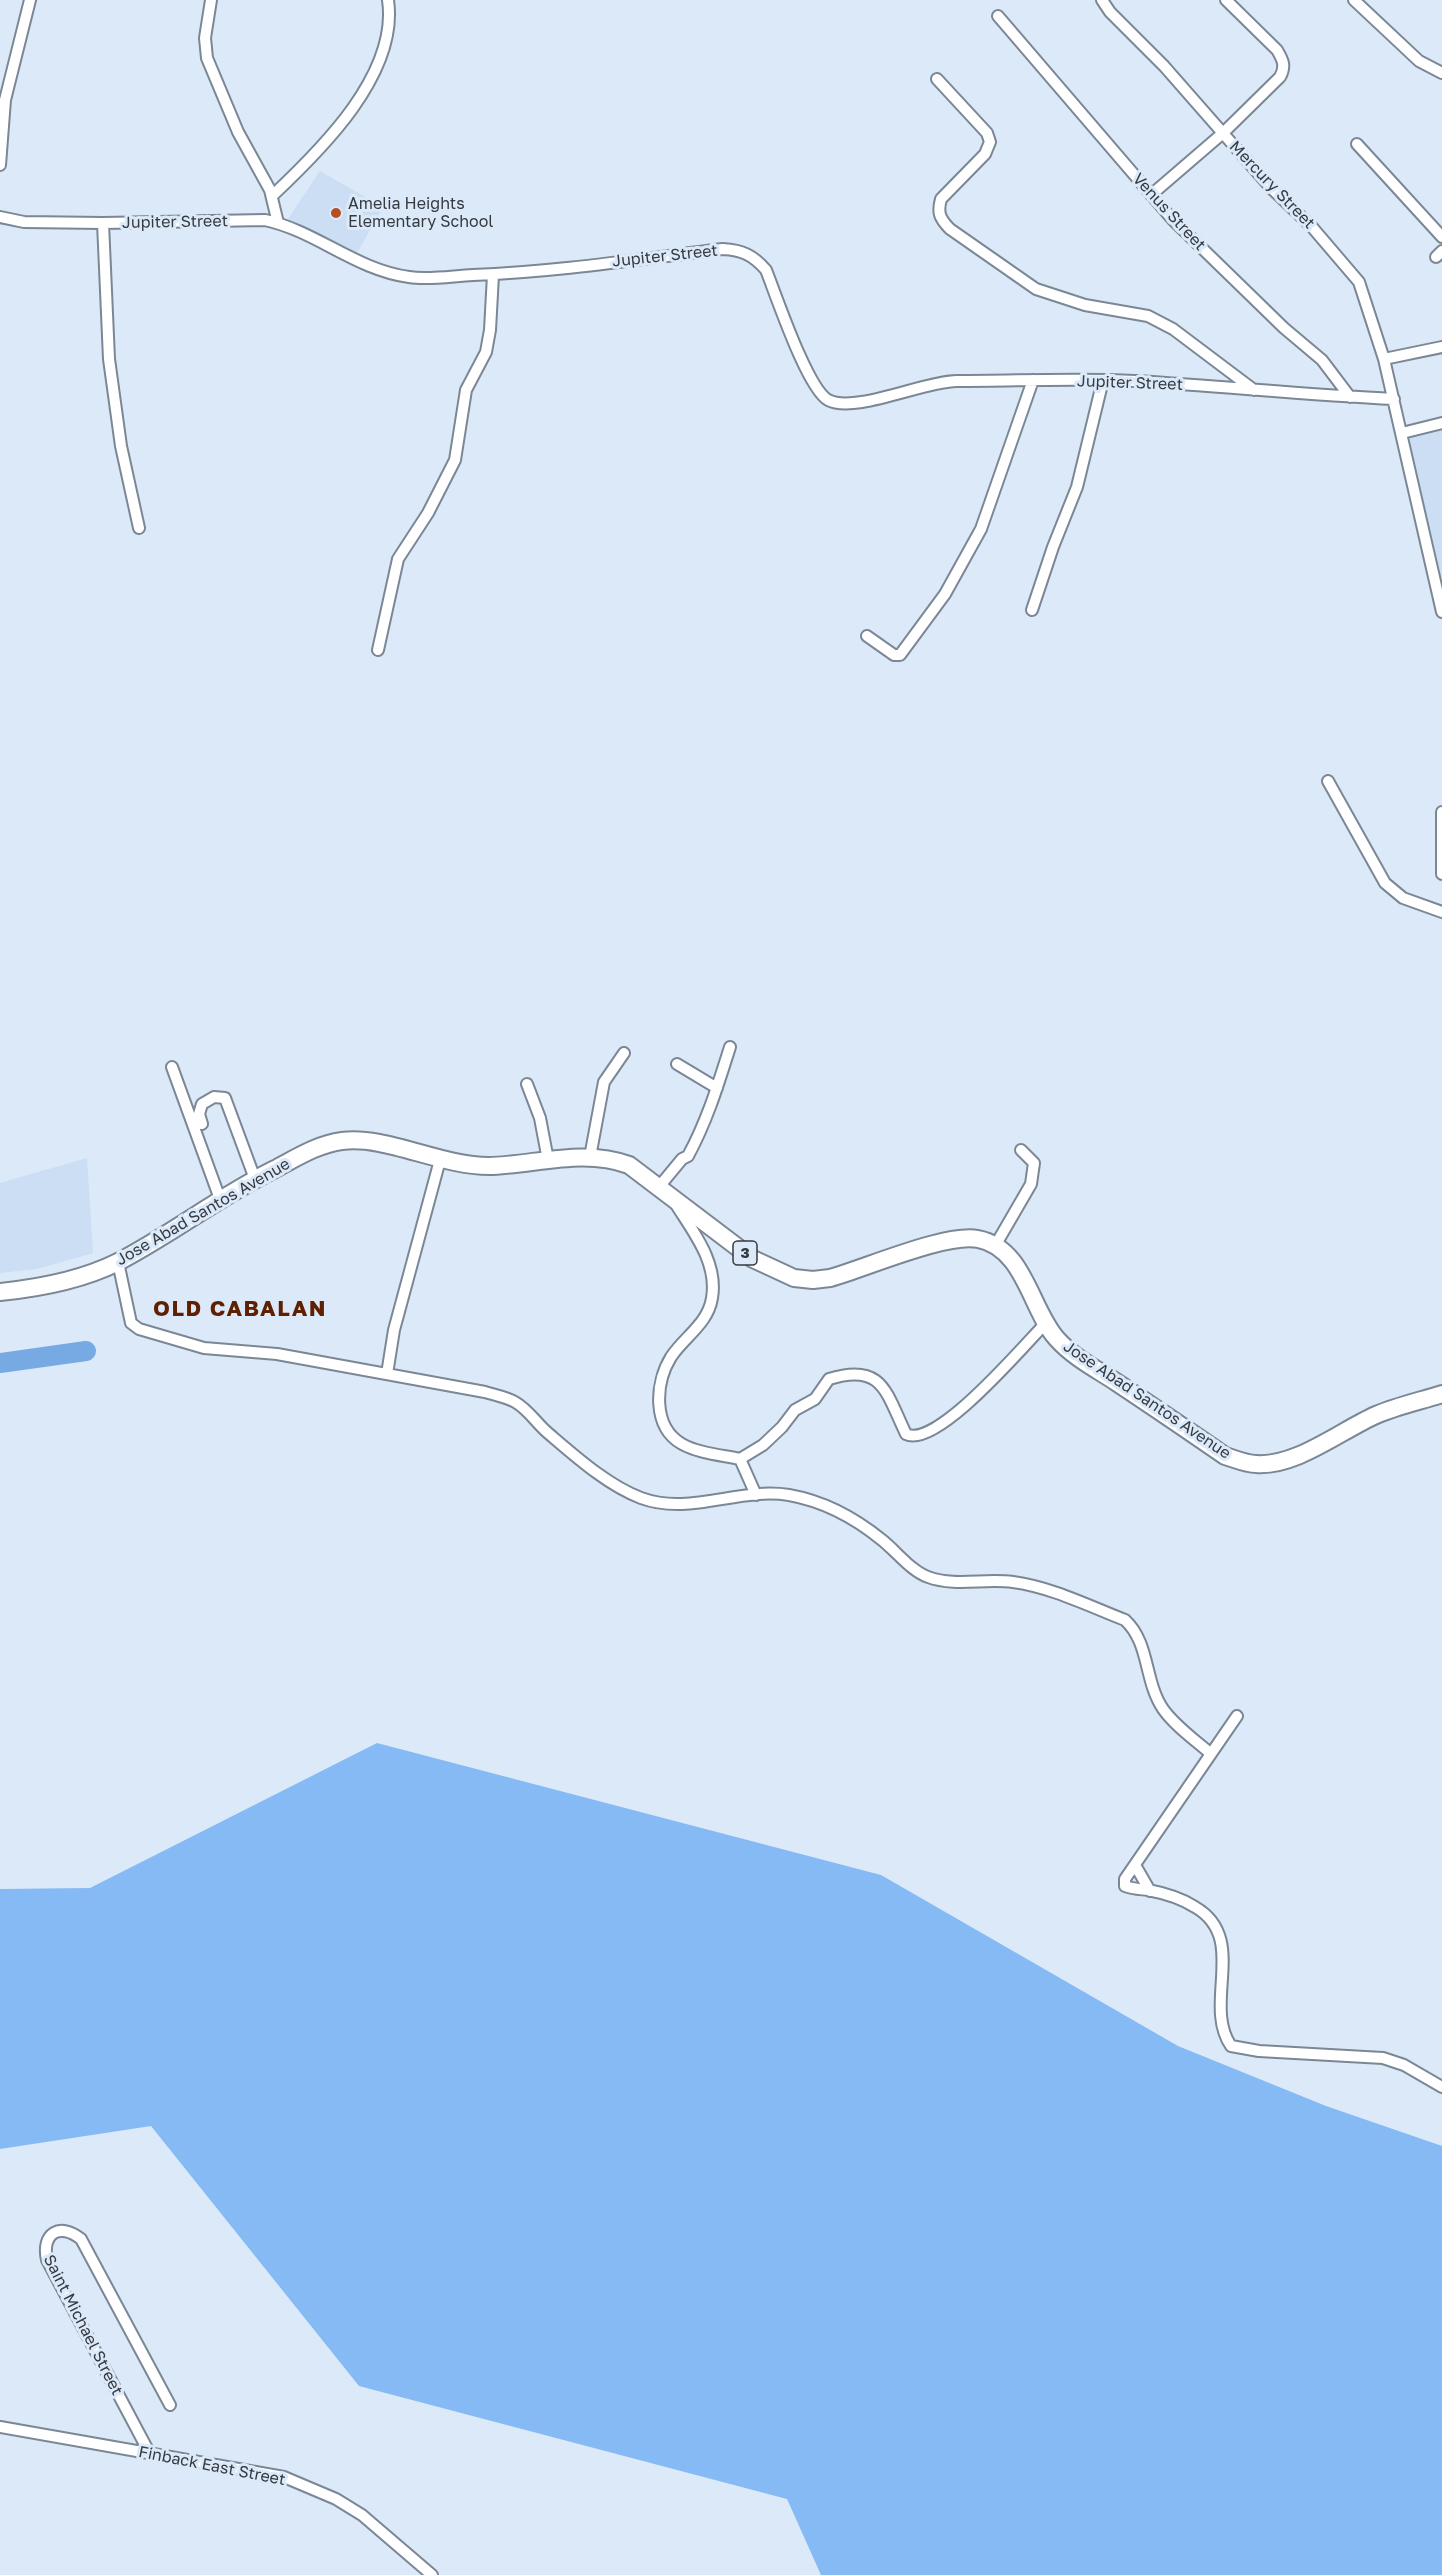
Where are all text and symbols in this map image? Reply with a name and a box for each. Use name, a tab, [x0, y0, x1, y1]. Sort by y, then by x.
street label: Mercury Street	[1225, 137, 1319, 233]
street label: Venus Street	[1128, 169, 1210, 255]
place label: Amelia Heights Elementary School	[348, 194, 493, 232]
marker: Amelia Heights Elementary School	[329, 206, 343, 220]
street label: Jupiter Street	[122, 211, 228, 233]
street label: Jupiter Street	[611, 241, 719, 271]
street label: Jupiter Street	[1077, 372, 1183, 394]
street label: Jose Abad Santos Avenue	[113, 1154, 293, 1270]
road number: 3	[733, 1241, 757, 1265]
district label: OLD CABALAN	[153, 1296, 327, 1322]
street label: Jose Abad Santos Avenue	[1060, 1337, 1234, 1463]
street label: Saint Michael Street	[39, 2252, 127, 2398]
street label: Finback East Street	[137, 2442, 287, 2490]

